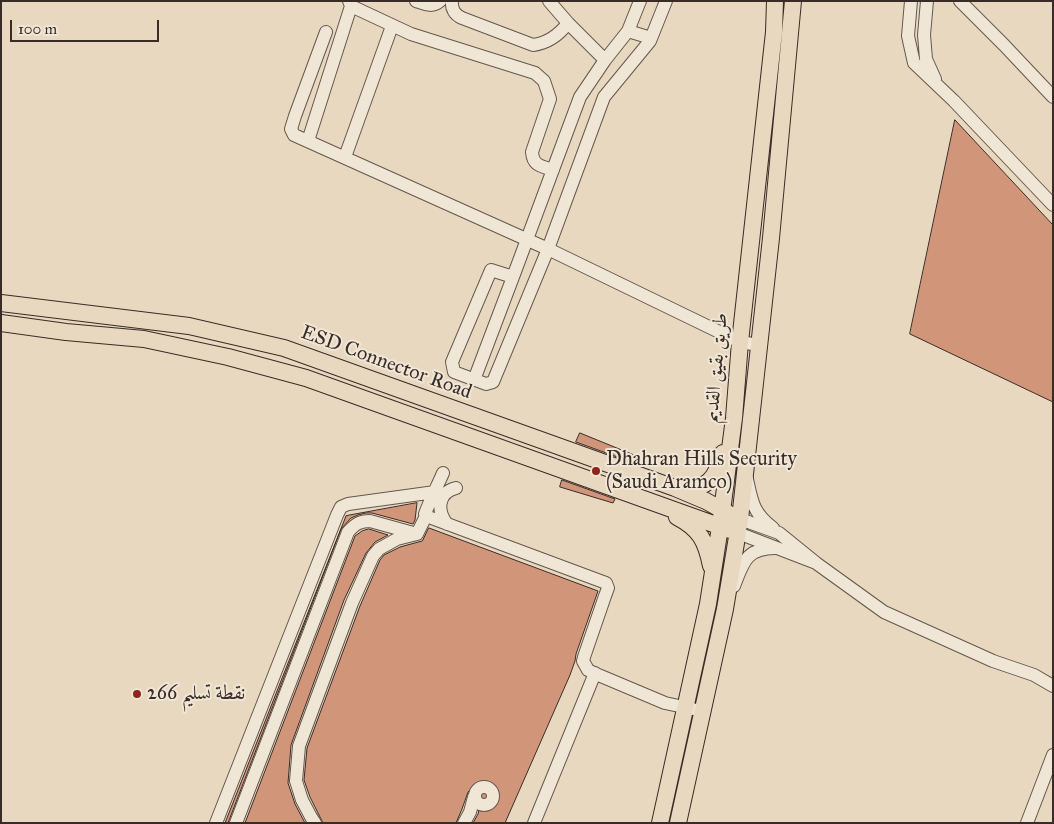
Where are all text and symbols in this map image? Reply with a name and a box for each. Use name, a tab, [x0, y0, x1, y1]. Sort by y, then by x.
scale bar	[12, 10, 161, 42]
text: 100 m	[18, 20, 57, 38]
street label: طريق بقيق القديم	[700, 312, 734, 424]
street label: ESD Connector Road	[297, 321, 475, 405]
place label: Dhahran Hills Security (Saudi Aramco)	[606, 448, 797, 495]
marker: Dhahran Hills Security (Saudi Aramco)	[590, 465, 602, 477]
place label: نقطة تسليم 266	[147, 682, 245, 706]
marker: نقطة تسليم 266	[131, 688, 143, 700]

